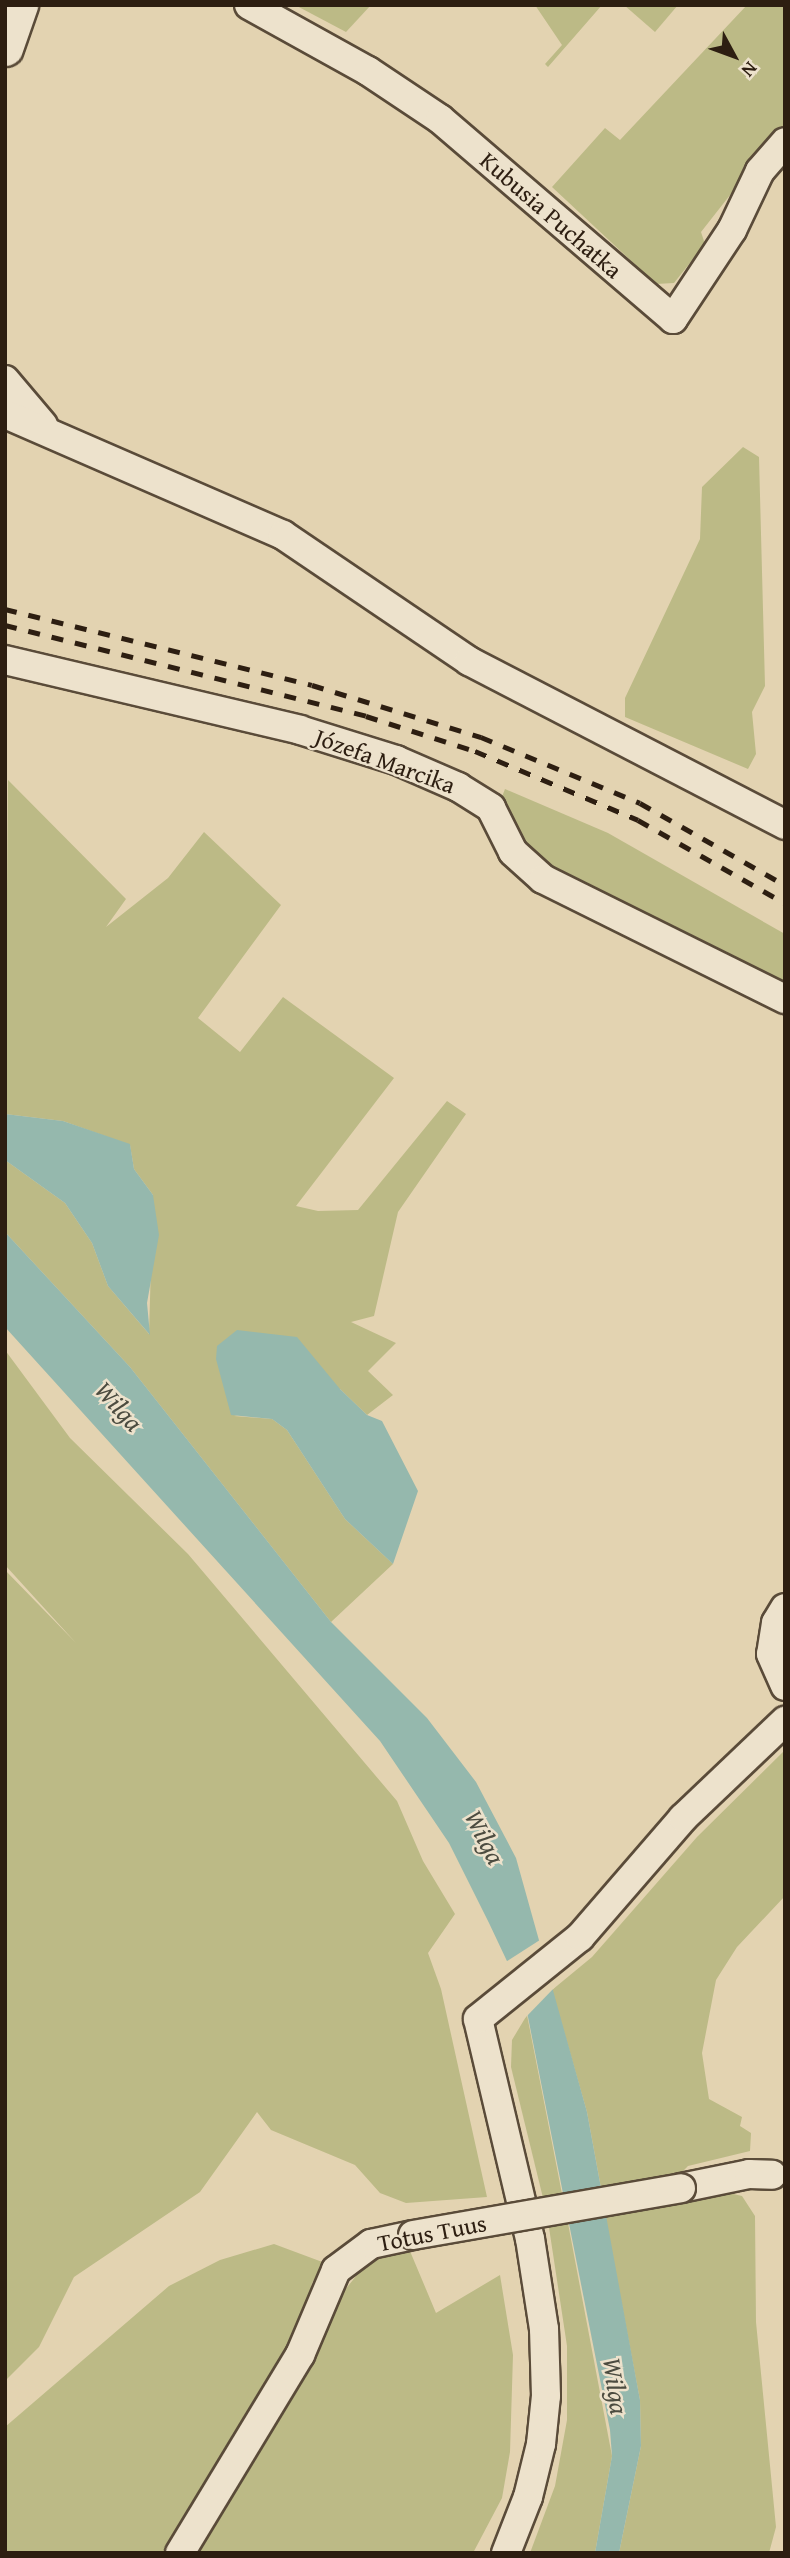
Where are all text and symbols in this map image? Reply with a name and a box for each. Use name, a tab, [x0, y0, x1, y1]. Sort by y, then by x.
north arrow	[699, 21, 769, 91]
text: N	[735, 56, 765, 84]
street label: Kubusia Puchatka	[474, 146, 628, 284]
street label: Józefa Marcika	[311, 722, 459, 800]
water label: Wilga	[88, 1374, 150, 1438]
water label: Wilga	[458, 1805, 512, 1869]
street label: Totus Tuus	[375, 2208, 489, 2258]
water label: Wilga	[597, 2356, 635, 2416]

